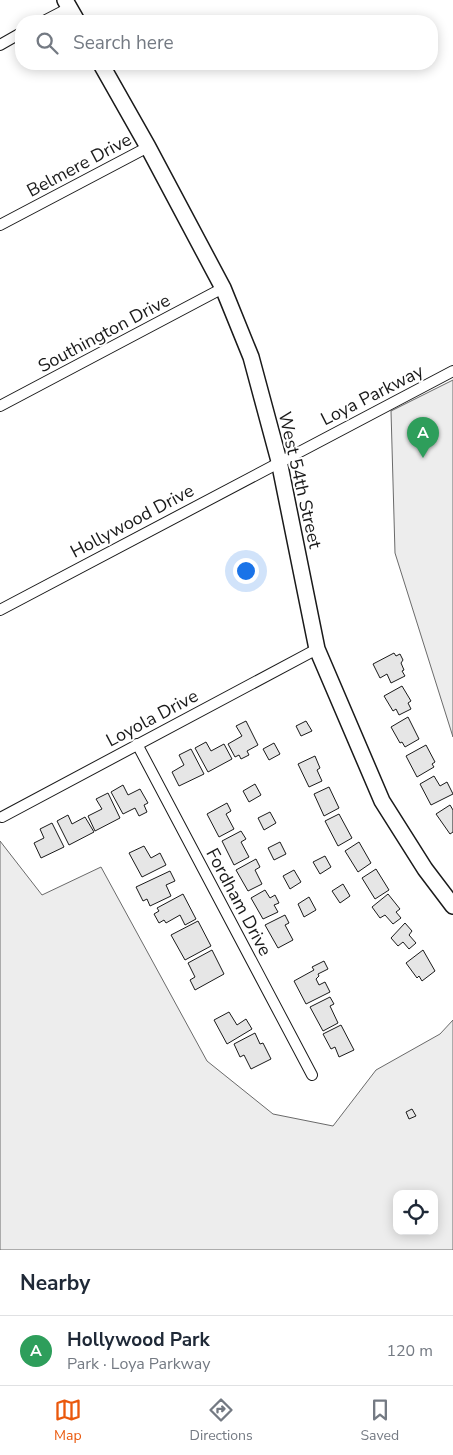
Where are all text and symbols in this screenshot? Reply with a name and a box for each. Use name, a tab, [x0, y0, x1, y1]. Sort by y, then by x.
search box	[15, 15, 438, 70]
icon: search	[33, 29, 61, 57]
text: Search here	[73, 30, 174, 56]
street label: Belmere Drive	[22, 127, 136, 203]
street label: Southington Drive	[34, 288, 174, 378]
street label: Loya Parkway	[317, 359, 428, 431]
street label: West 54th Street	[273, 409, 328, 551]
pin: A	[407, 417, 439, 458]
street label: Hollywood Drive	[66, 478, 198, 564]
your location	[233, 558, 259, 584]
street label: Loyola Drive	[102, 684, 202, 752]
street label: Fordham Drive	[201, 844, 277, 960]
map controls	[393, 1190, 438, 1235]
button: locate	[393, 1190, 438, 1235]
text: Nearby	[20, 1269, 90, 1297]
text: Hollywood Park	[67, 1327, 210, 1353]
text: A	[30, 1340, 42, 1362]
text: 120 m	[386, 1340, 433, 1362]
text: Park · Loya Parkway	[67, 1353, 210, 1375]
tab: Map	[54, 1396, 82, 1445]
tab: Directions	[190, 1396, 253, 1445]
tab: Saved	[360, 1396, 399, 1445]

